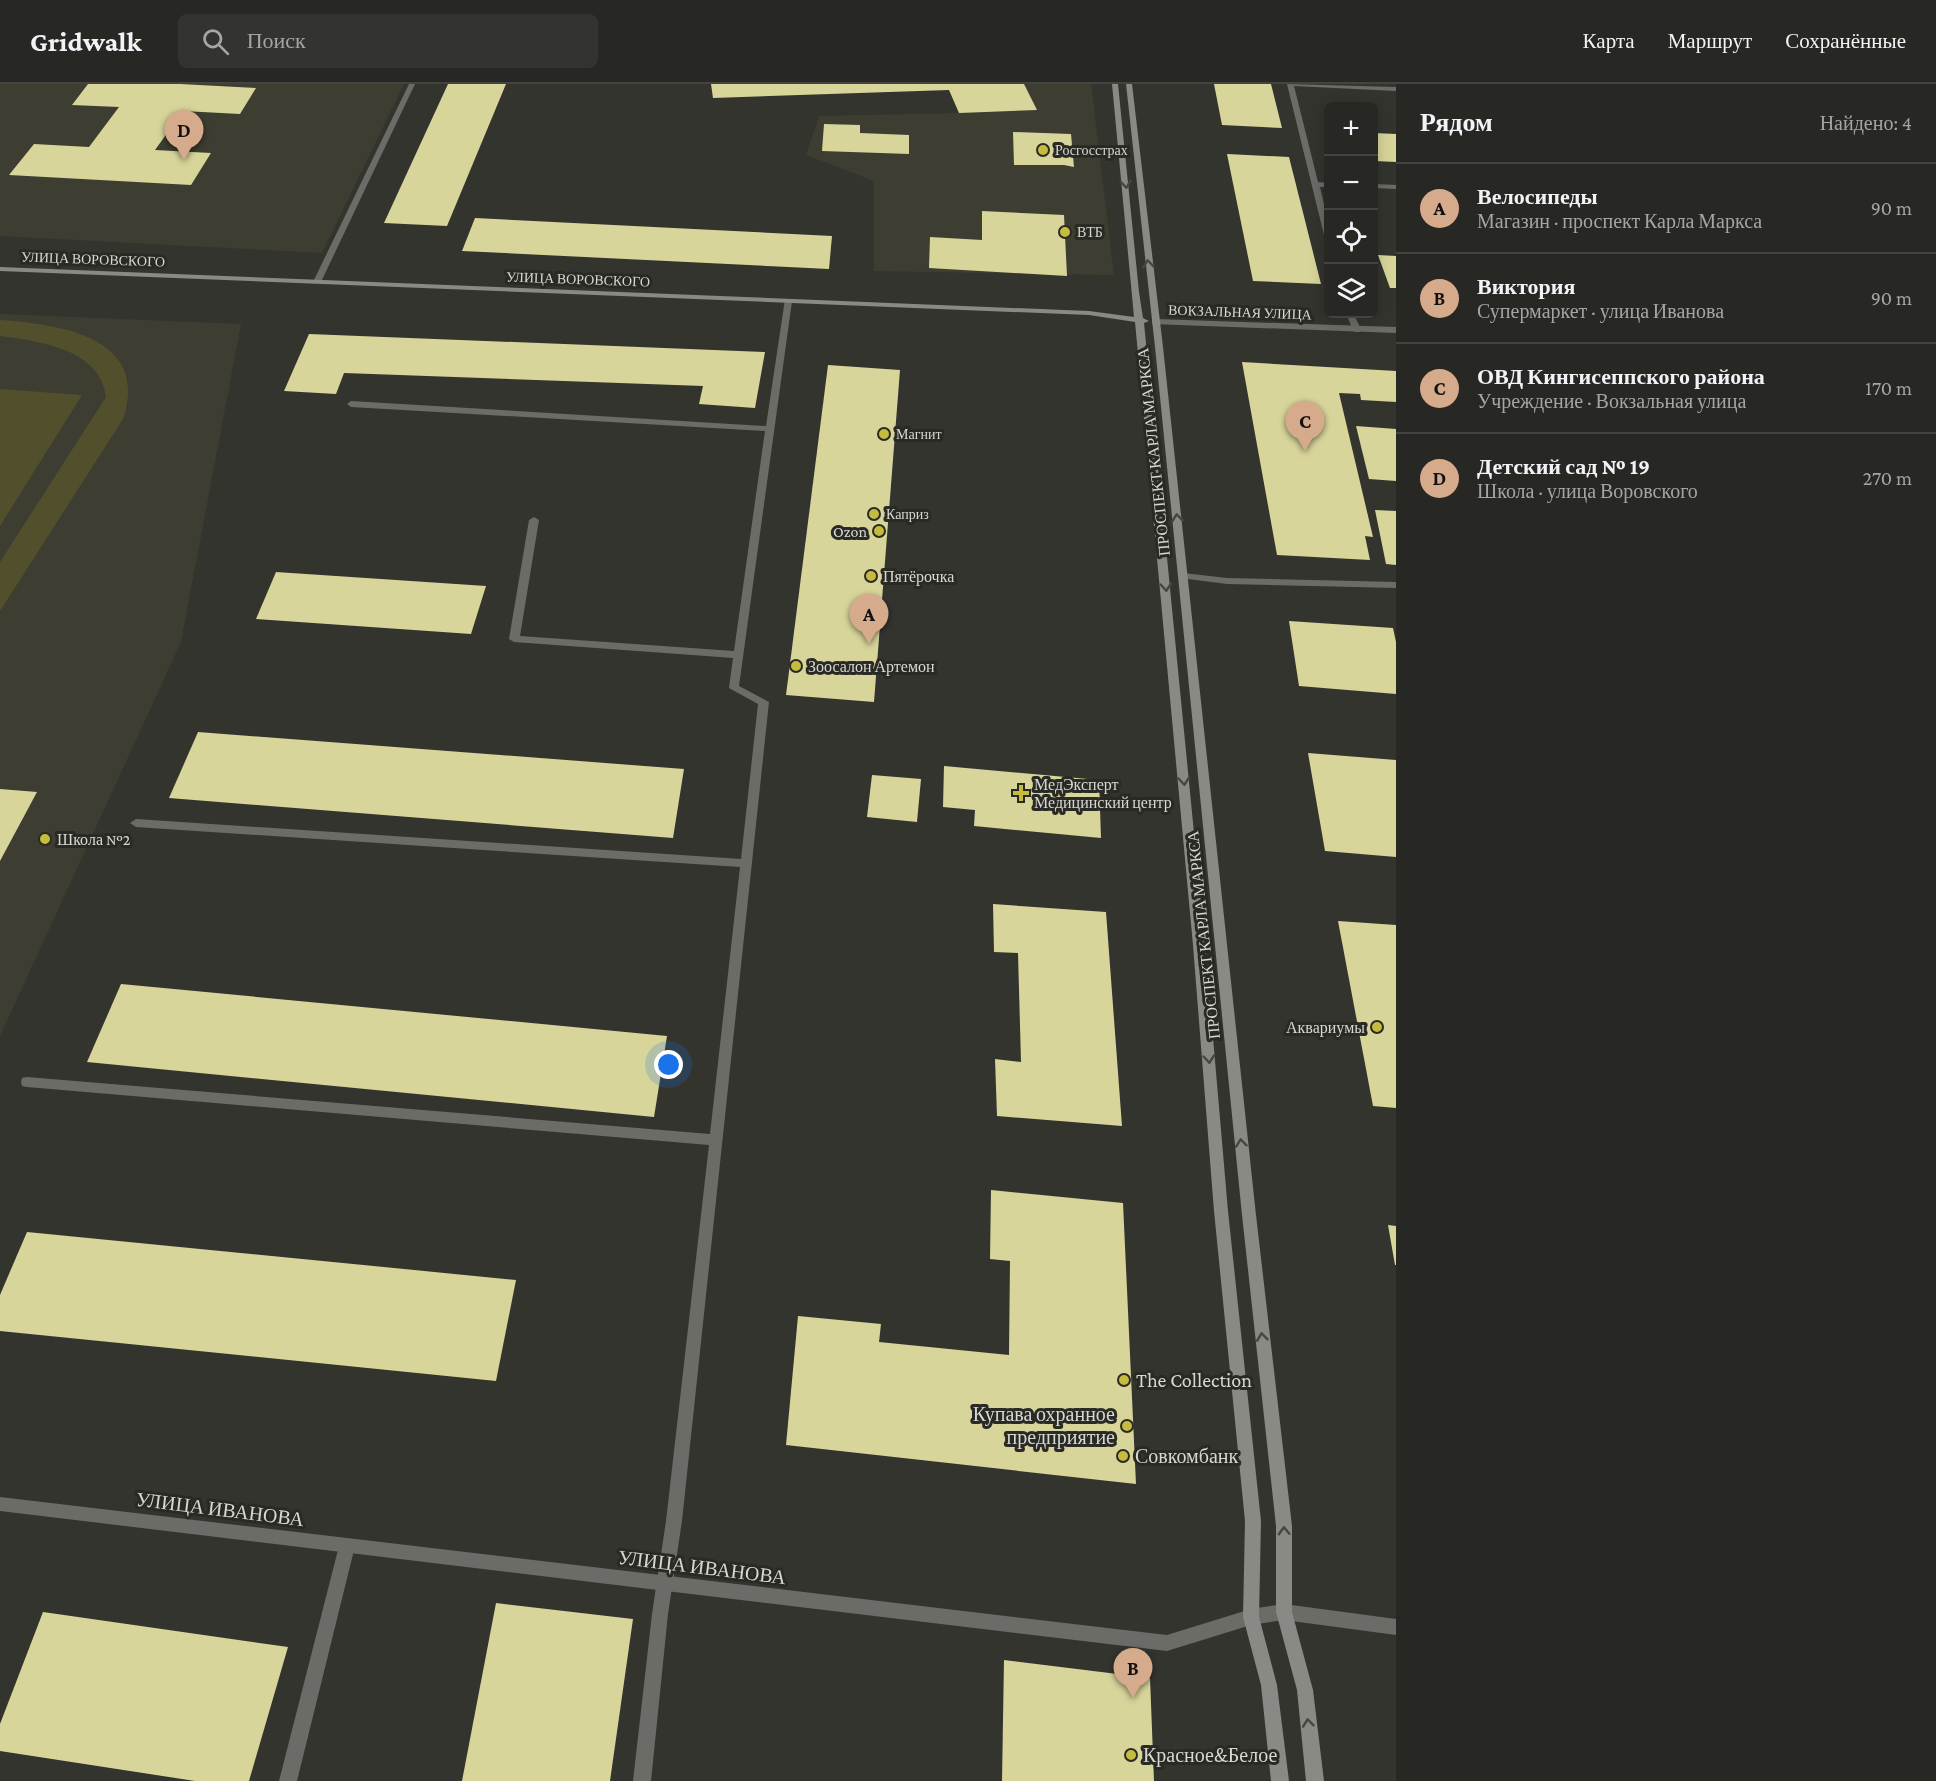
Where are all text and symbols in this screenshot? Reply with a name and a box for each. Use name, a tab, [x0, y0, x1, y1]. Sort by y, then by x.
search box	[178, 14, 598, 68]
icon: search	[199, 25, 232, 58]
text: Gridwalk	[30, 26, 142, 57]
text: Поиск	[247, 28, 306, 53]
text: Карта	[1583, 29, 1635, 53]
text: Маршрут	[1668, 29, 1752, 53]
text: Сохранённые	[1785, 29, 1906, 53]
map controls	[1324, 102, 1378, 318]
button: +	[1324, 102, 1378, 156]
text: Рядом	[1420, 108, 1493, 137]
pin: D	[164, 110, 204, 160]
text: Найдено: 4	[1820, 112, 1912, 134]
place label: Росгосстрах	[1055, 142, 1128, 158]
marker: Росгосстрах	[1036, 143, 1050, 157]
button: −	[1324, 156, 1378, 210]
one-way arrow	[1119, 179, 1132, 189]
text: Велосипеды	[1477, 184, 1598, 209]
text: A	[1434, 197, 1445, 219]
text: 90 m	[1871, 197, 1912, 219]
button: locate	[1324, 210, 1378, 264]
text: Магазин · проспект Карла Маркса	[1477, 210, 1762, 232]
place label: ВТБ	[1077, 224, 1103, 240]
marker: ВТБ	[1058, 225, 1072, 239]
street label: УЛИЦА ВОРОВСКОГО	[21, 248, 165, 270]
one-way arrow	[1142, 260, 1155, 269]
button: layers	[1324, 264, 1378, 318]
street label: УЛИЦА ВОРОВСКОГО	[506, 268, 650, 290]
text: Виктория	[1477, 274, 1575, 299]
text: B	[1434, 287, 1445, 309]
text: 90 m	[1871, 287, 1912, 309]
text: Супермаркет · улица Иванова	[1477, 300, 1724, 322]
street label: ВОКЗАЛЬНАЯ УЛИЦА	[1168, 301, 1313, 323]
street label: ПРОСПЕКТ КАРЛА МАРКСА	[1134, 346, 1173, 557]
text: ОВД Кингисеппского района	[1477, 364, 1765, 389]
text: C	[1433, 377, 1446, 399]
text: 170 m	[1865, 377, 1912, 399]
text: Учреждение · Вокзальная улица	[1477, 390, 1746, 412]
pin: C	[1286, 402, 1324, 451]
place label: Магнит	[896, 426, 942, 442]
marker: Магнит	[877, 427, 891, 441]
text: Детский сад № 19	[1477, 454, 1650, 479]
text: D	[1433, 467, 1446, 489]
text: 270 m	[1863, 467, 1912, 489]
text: Школа · улица Воровского	[1477, 480, 1698, 502]
place label: Каприз	[886, 506, 929, 522]
marker: Каприз	[867, 507, 881, 521]
one-way arrow	[1171, 513, 1184, 523]
place label: Ozon	[833, 523, 867, 540]
marker: Ozon	[872, 524, 886, 538]
place label: Пятёрочка	[883, 568, 954, 586]
marker: Пятёрочка	[864, 569, 878, 583]
one-way arrow	[1159, 582, 1172, 591]
pin: A	[850, 594, 888, 644]
place label: Зоосалон Артемон	[808, 658, 935, 676]
marker: Зоосалон Артемон	[789, 659, 803, 673]
place label: МедЭксперт Медицинский центр	[1034, 776, 1172, 812]
one-way arrow	[1177, 777, 1190, 786]
marker: МедЭксперт Медицинский центр	[1012, 784, 1030, 802]
street label: ПРОСПЕКТ КАРЛА МАРКСА	[1184, 829, 1223, 1040]
place label: Школа №2	[57, 831, 131, 848]
marker: Школа №2	[38, 832, 52, 846]
place label: Аквариумы	[1286, 1019, 1365, 1037]
marker: Аквариумы	[1370, 1020, 1384, 1034]
your location	[654, 1050, 683, 1079]
one-way arrow	[1202, 1055, 1215, 1064]
one-way arrow	[1235, 1139, 1248, 1148]
one-way arrow	[1257, 1332, 1269, 1342]
place label: The Collection	[1136, 1369, 1252, 1391]
marker: The Collection	[1117, 1373, 1131, 1387]
place label: Купава охранное предприятие	[973, 1403, 1115, 1449]
marker: Купава охранное предприятие	[1120, 1419, 1134, 1433]
place label: Совкомбанк	[1135, 1445, 1239, 1467]
marker: Совкомбанк	[1116, 1449, 1130, 1463]
street label: УЛИЦА ИВАНОВА	[135, 1488, 306, 1531]
one-way arrow	[1277, 1526, 1290, 1535]
street label: УЛИЦА ИВАНОВА	[617, 1546, 788, 1589]
pin: B	[1114, 1648, 1152, 1698]
one-way arrow	[1302, 1718, 1315, 1727]
place label: Красное&Белое	[1143, 1744, 1277, 1767]
marker: Красное&Белое	[1124, 1748, 1138, 1762]

